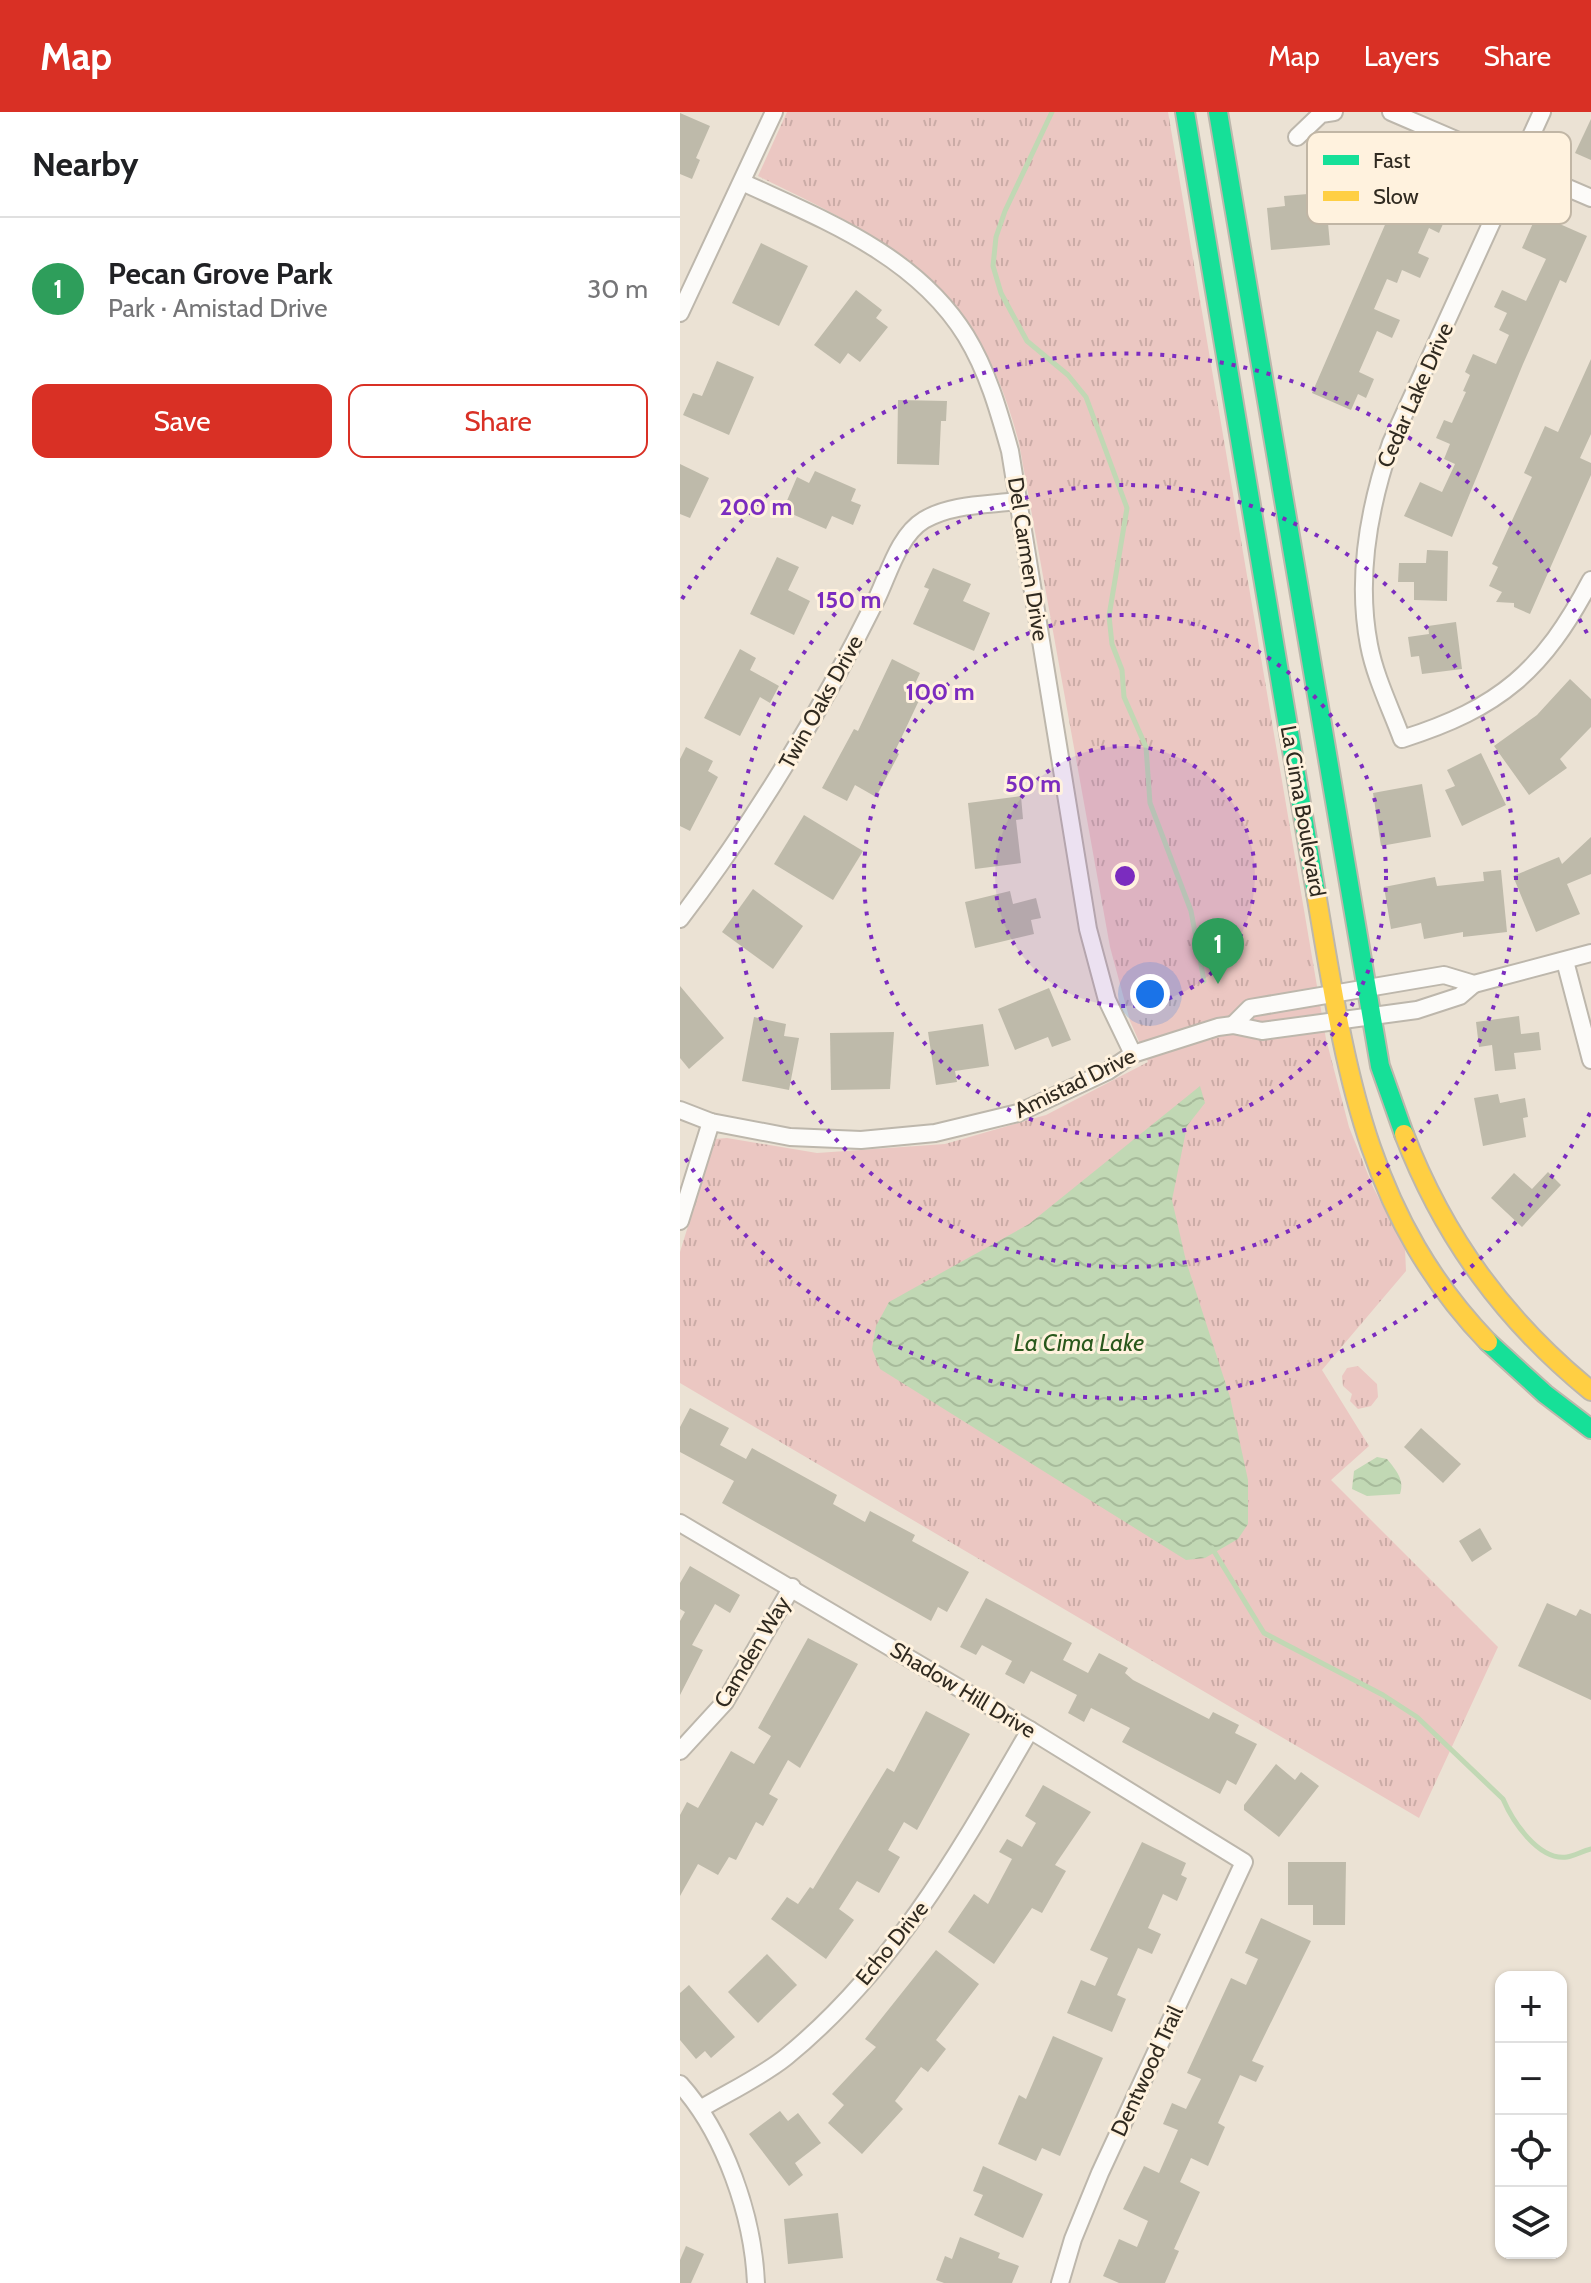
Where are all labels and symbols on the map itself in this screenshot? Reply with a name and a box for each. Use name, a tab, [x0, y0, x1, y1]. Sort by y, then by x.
legend	[1307, 132, 1571, 224]
text: Fast	[1373, 147, 1411, 174]
text: Slow	[1373, 183, 1419, 210]
street label: Cedar Lake Drive	[1371, 318, 1459, 472]
street label: Del Carmen Drive	[1002, 475, 1054, 643]
text: 200 m	[720, 492, 792, 521]
text: 150 m	[817, 585, 881, 614]
street label: Twin Oaks Drive	[773, 631, 869, 773]
text: 100 m	[905, 677, 975, 706]
street label: La Cima Boulevard	[1275, 723, 1331, 899]
text: 50 m	[1005, 769, 1061, 798]
centre of rings	[1111, 862, 1139, 890]
pin: 1	[1192, 918, 1244, 984]
your location	[1130, 974, 1170, 1014]
street label: Amistad Drive	[1010, 1042, 1140, 1124]
water label: La Cima Lake	[1014, 1328, 1144, 1357]
street label: Camden Way	[708, 1591, 796, 1713]
street label: Shadow Hill Drive	[885, 1636, 1041, 1744]
street label: Echo Drive	[850, 1896, 934, 1990]
street label: Dentwood Trail	[1105, 2001, 1189, 2141]

